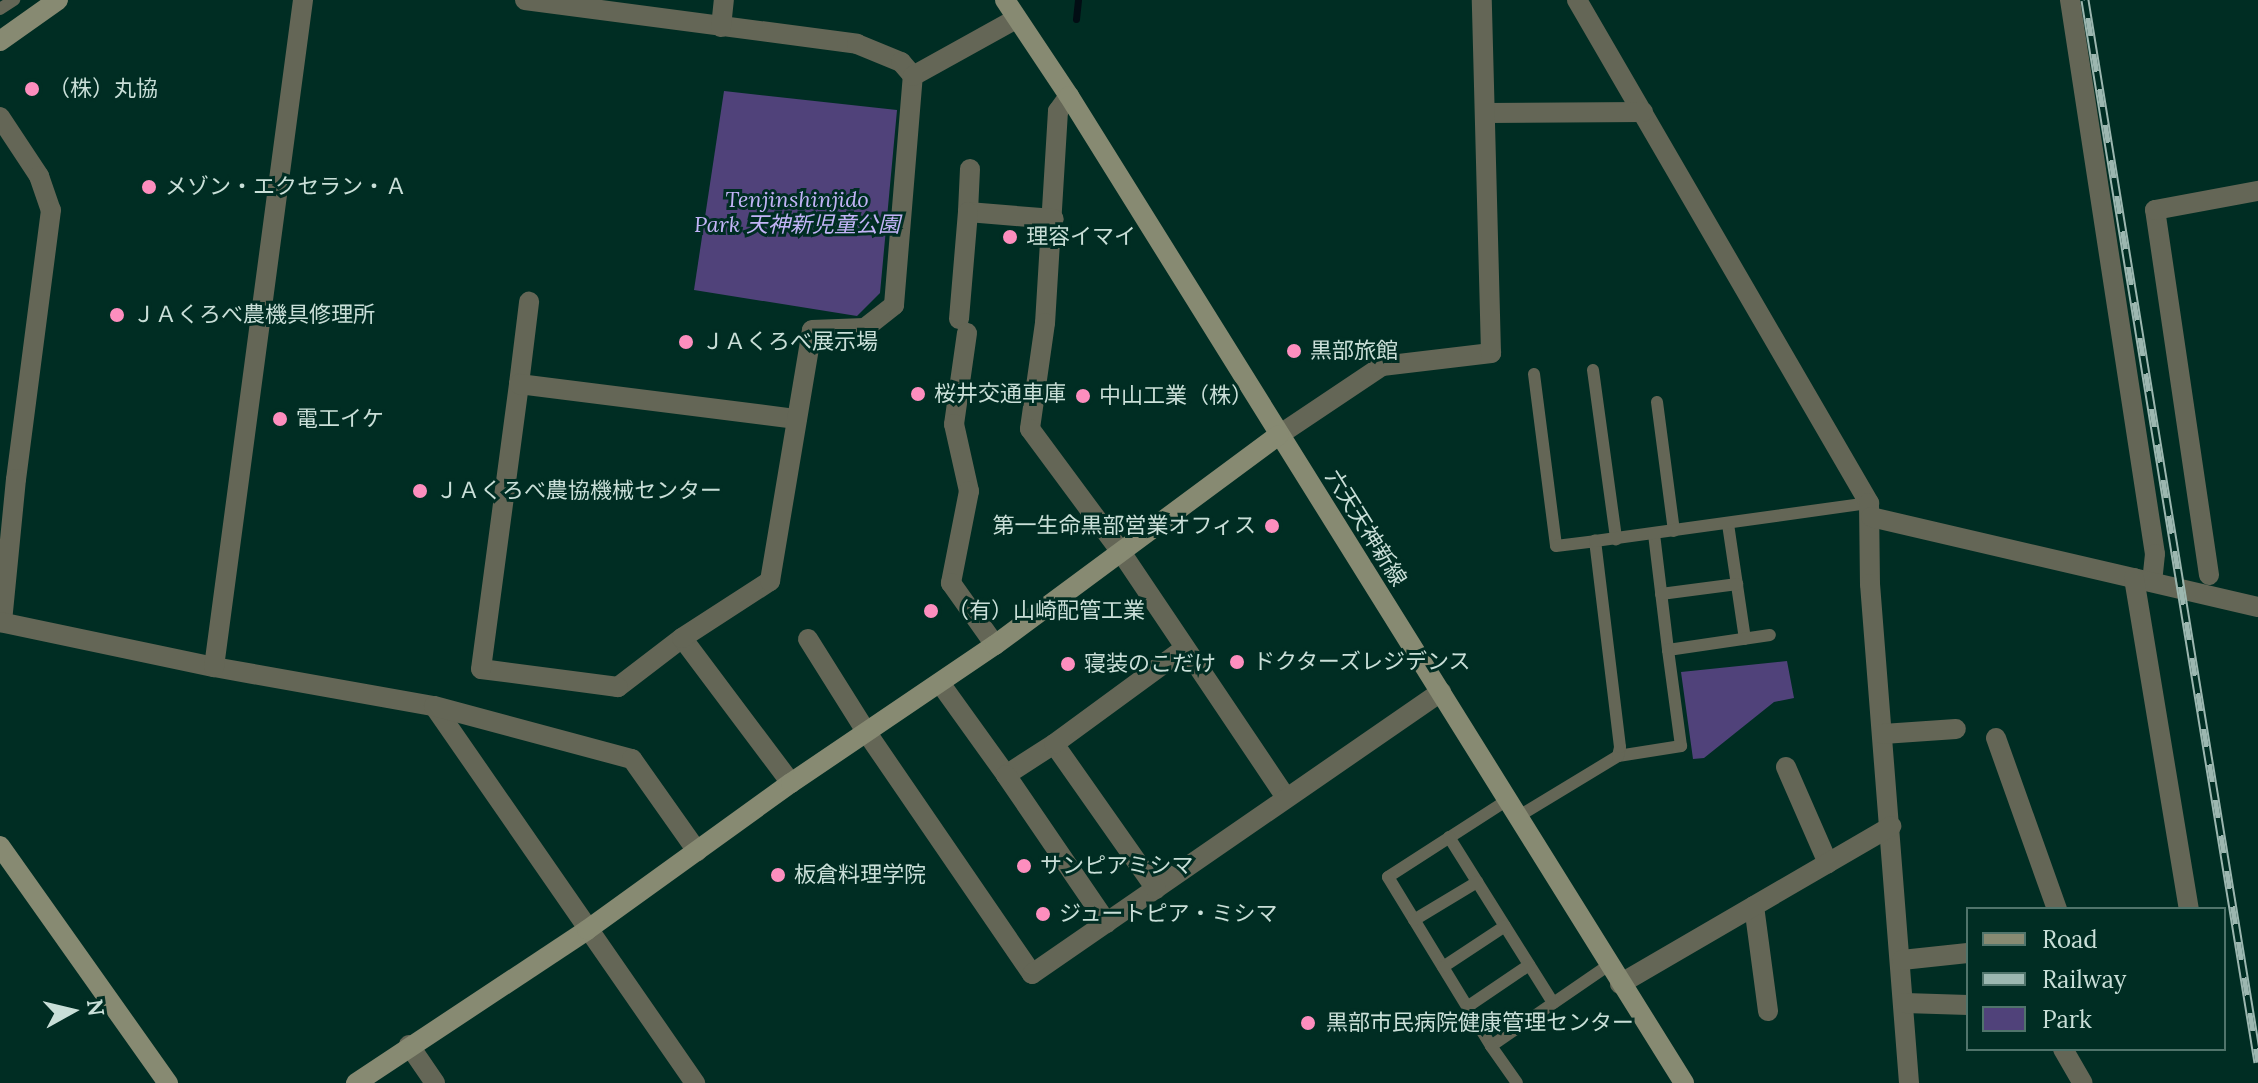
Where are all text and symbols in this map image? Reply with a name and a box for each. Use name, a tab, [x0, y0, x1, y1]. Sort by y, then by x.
place label: （株）丸協	[48, 76, 158, 102]
marker: （株）丸協	[23, 80, 41, 98]
place label: メゾン・エクセラン・Ａ	[165, 174, 407, 200]
marker: メゾン・エクセラン・Ａ	[140, 178, 158, 196]
park label: Tenjinshinjido Park 天神新児童公園	[694, 186, 900, 238]
place label: 理容イマイ	[1026, 224, 1136, 250]
marker: 理容イマイ	[1001, 228, 1019, 246]
place label: ＪＡくろべ農機具修理所	[133, 302, 375, 328]
marker: ＪＡくろべ農機具修理所	[108, 306, 126, 324]
place label: ＪＡくろべ展示場	[702, 329, 878, 355]
marker: ＪＡくろべ展示場	[677, 333, 695, 351]
place label: 黒部旅館	[1310, 338, 1398, 364]
marker: 黒部旅館	[1285, 342, 1303, 360]
place label: 桜井交通車庫	[934, 381, 1066, 407]
place label: 中山工業（株）	[1099, 383, 1253, 409]
marker: 桜井交通車庫	[909, 385, 927, 403]
marker: 中山工業（株）	[1074, 387, 1092, 405]
place label: 電工イケ	[296, 406, 384, 432]
marker: 電工イケ	[271, 410, 289, 428]
street label: 六天天神新線	[1320, 465, 1412, 591]
place label: ＪＡくろべ農協機械センター	[436, 478, 722, 504]
marker: ＪＡくろべ農協機械センター	[411, 482, 429, 500]
place label: 第一生命黒部営業オフィス	[992, 513, 1256, 539]
marker: 第一生命黒部営業オフィス	[1263, 517, 1281, 535]
place label: （有）山崎配管工業	[947, 598, 1145, 624]
marker: （有）山崎配管工業	[922, 602, 940, 620]
place label: ドクターズレジデンス	[1253, 649, 1473, 675]
place label: 寝装のこだけ	[1084, 651, 1216, 677]
marker: ドクターズレジデンス	[1228, 653, 1246, 671]
marker: 寝装のこだけ	[1059, 655, 1077, 673]
place label: サンピアミシマ	[1040, 853, 1194, 879]
marker: サンピアミシマ	[1015, 857, 1033, 875]
place label: 板倉料理学院	[794, 862, 926, 888]
marker: 板倉料理学院	[769, 866, 787, 884]
place label: ジュートピア・ミシマ	[1059, 901, 1279, 927]
marker: ジュートピア・ミシマ	[1034, 905, 1052, 923]
legend	[1966, 907, 2226, 1051]
text: Road	[2042, 924, 2098, 955]
text: Railway	[2042, 964, 2126, 995]
north arrow	[32, 971, 112, 1051]
text: N	[81, 997, 111, 1018]
text: Park	[2042, 1004, 2092, 1035]
place label: 黒部市民病院健康管理センター	[1326, 1010, 1634, 1036]
marker: 黒部市民病院健康管理センター	[1297, 1012, 1319, 1034]

